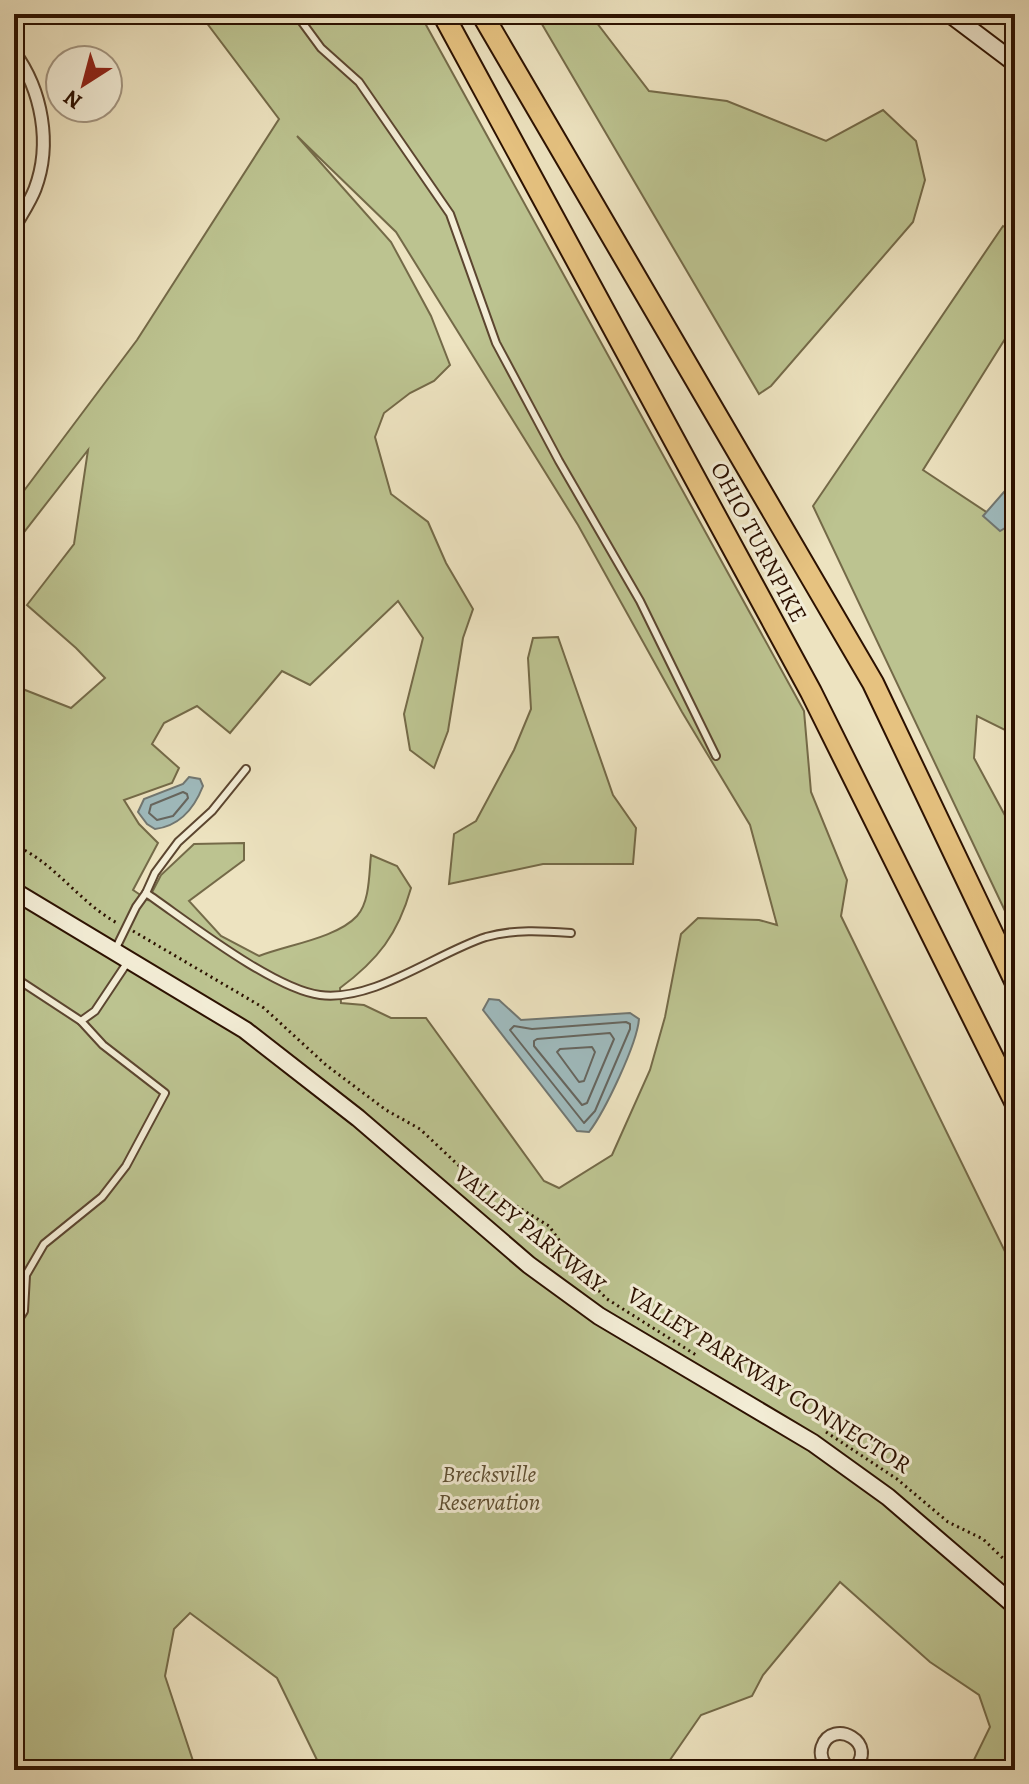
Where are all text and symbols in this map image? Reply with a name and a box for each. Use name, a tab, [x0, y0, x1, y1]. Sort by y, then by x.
north arrow	[44, 44, 124, 124]
text: N	[58, 83, 88, 116]
street label: OHIO TURNPIKE	[703, 456, 815, 628]
street label: VALLEY PARKWAY	[447, 1157, 613, 1301]
street label: VALLEY PARKWAY CONNECTOR	[620, 1279, 917, 1481]
park label: Brecksville Reservation	[438, 1458, 541, 1518]

